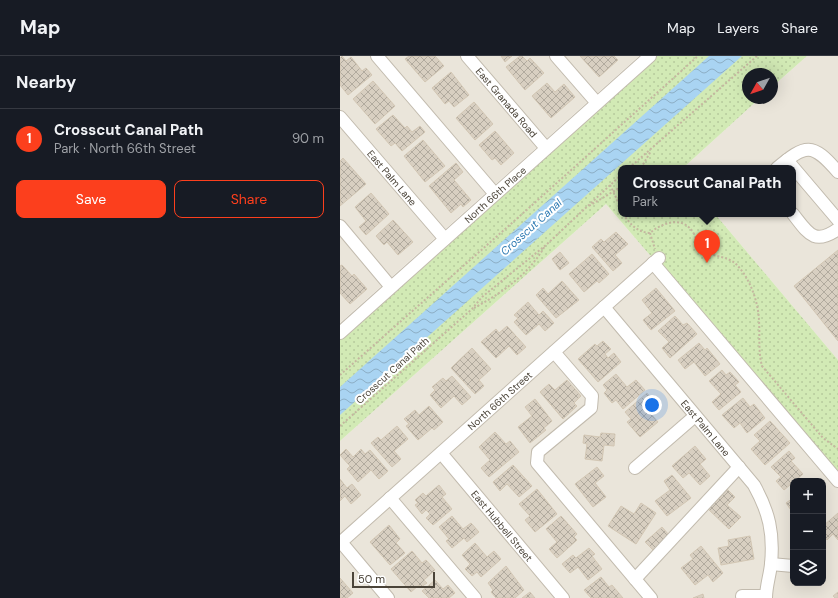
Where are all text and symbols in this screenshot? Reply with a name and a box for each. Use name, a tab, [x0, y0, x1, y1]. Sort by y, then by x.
text: Map	[20, 15, 60, 40]
text: Map	[667, 19, 695, 37]
text: Layers	[717, 19, 759, 37]
text: Share	[781, 19, 818, 37]
street label: East Granada Road	[473, 65, 540, 140]
north arrow	[742, 68, 778, 104]
text: Nearby	[16, 71, 76, 93]
text: Crosscut Canal Path	[54, 120, 203, 140]
text: 1	[27, 130, 31, 147]
text: 90 m	[292, 130, 324, 147]
text: Park · North 66th Street	[54, 140, 196, 157]
street label: East Palm Lane	[364, 147, 420, 209]
street label: North 66th Place	[462, 163, 529, 226]
popup	[618, 165, 796, 217]
text: Crosscut Canal Path	[632, 173, 782, 193]
button: Save	[16, 180, 166, 218]
button: Share	[174, 180, 324, 218]
text: Park	[632, 193, 658, 210]
water label: Crosscut Canal	[497, 195, 565, 258]
pin: 1	[694, 230, 720, 263]
street label: Crosscut Canal Path	[353, 334, 432, 407]
street label: North 66th Street	[465, 369, 535, 433]
your location	[642, 395, 662, 415]
street label: East Palm Lane	[678, 397, 733, 459]
map controls	[790, 478, 826, 586]
button: +	[790, 478, 826, 514]
street label: East Hubbell Street	[468, 488, 535, 564]
button: −	[790, 514, 826, 550]
button: layers	[790, 550, 826, 586]
scale bar	[352, 570, 435, 589]
text: 50 m	[358, 572, 385, 586]

